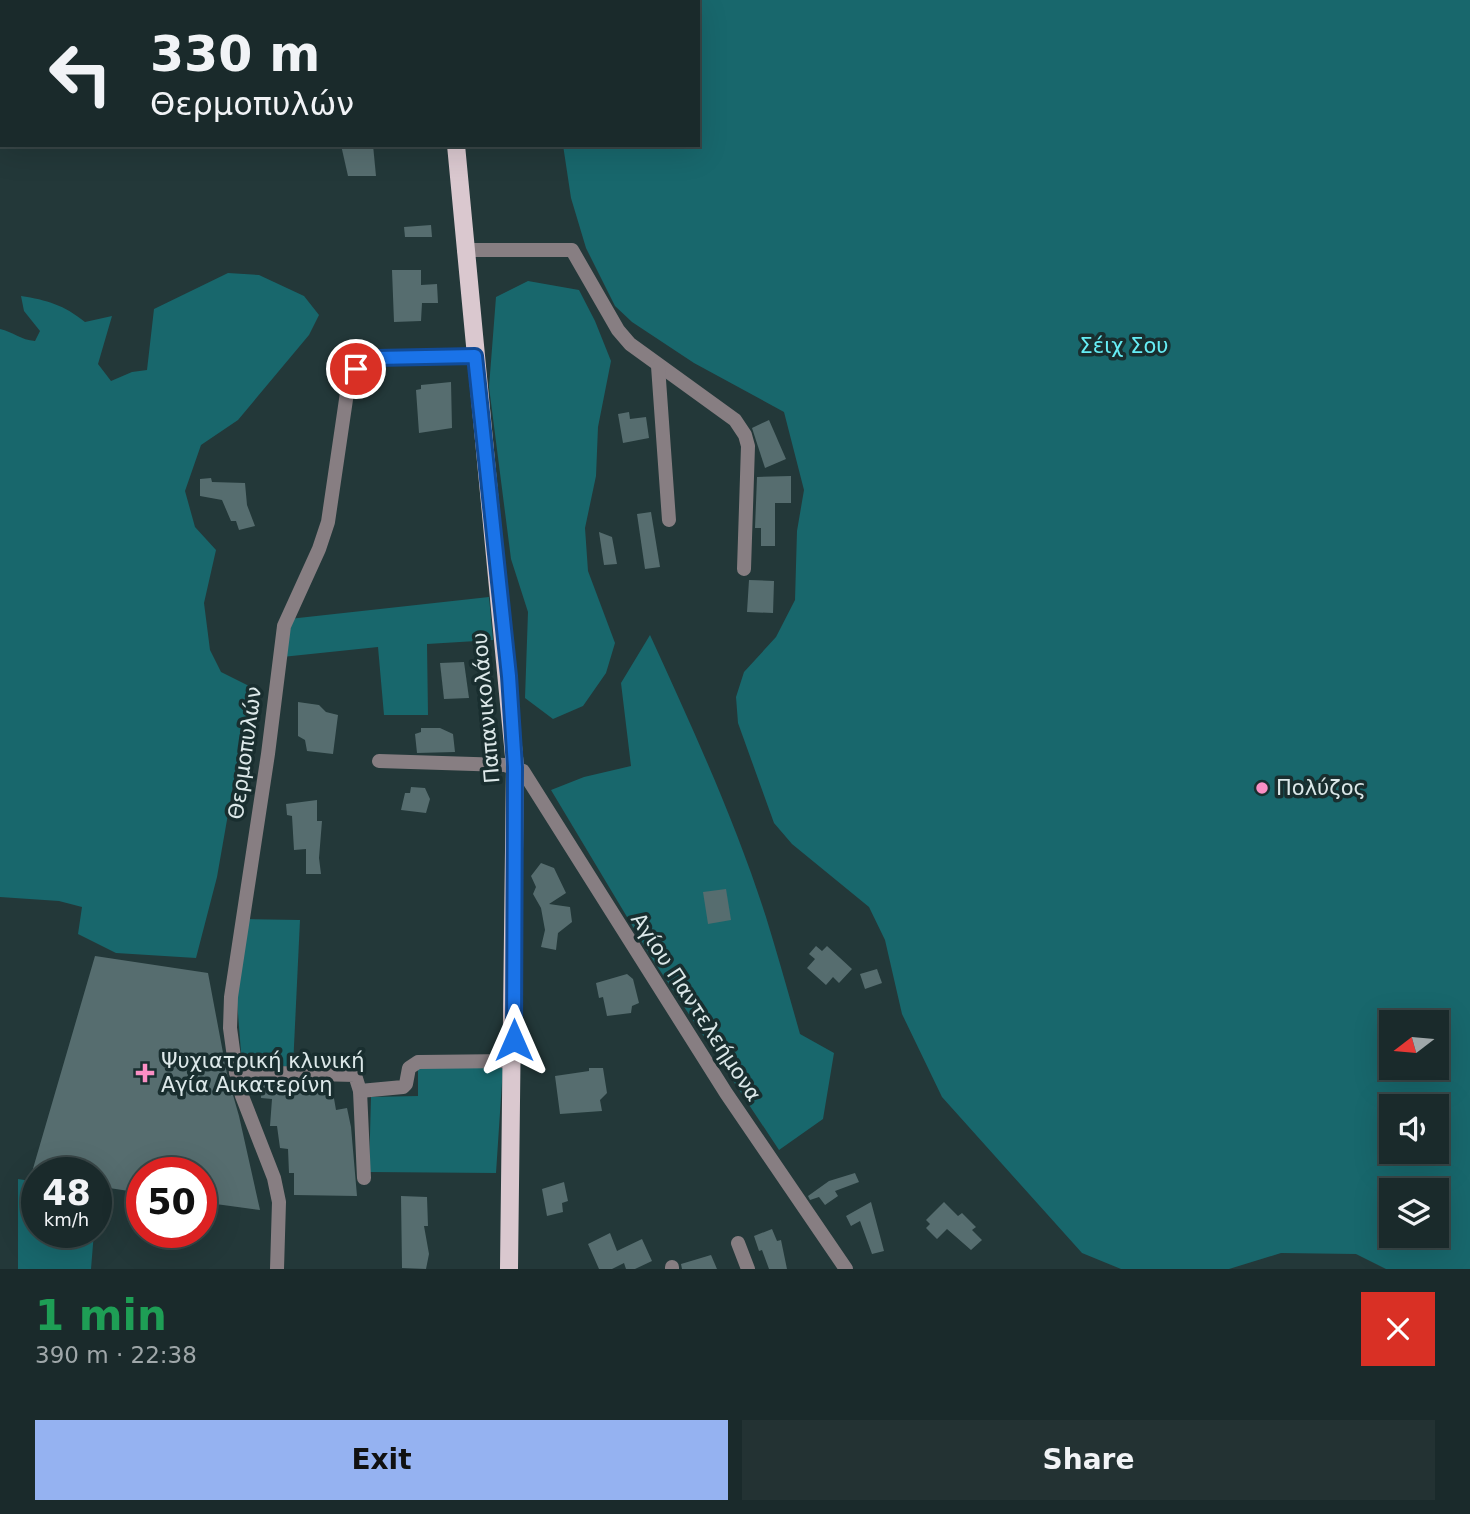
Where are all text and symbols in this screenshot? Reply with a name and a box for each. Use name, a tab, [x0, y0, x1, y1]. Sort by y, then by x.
text: 330 m	[150, 26, 320, 83]
icon: left	[35, 28, 126, 119]
text: Θερμοπυλών	[150, 85, 354, 123]
park label: Σέιχ Σου	[1080, 334, 1168, 358]
pin	[326, 339, 386, 399]
icon: arrive	[337, 350, 375, 388]
street label: Παπανικολάου	[467, 632, 505, 784]
street label: Θερμοπυλών	[224, 685, 266, 821]
place label: Πολύζος	[1276, 776, 1366, 800]
marker: Πολύζος	[1254, 780, 1270, 796]
street label: Αγίου Παντελεήμονα	[626, 908, 766, 1106]
position arrow	[477, 1003, 551, 1077]
north arrow	[1379, 1010, 1449, 1080]
map controls	[1379, 1010, 1449, 1248]
place label: Ψυχιατρική κλινική Αγία Αικατερίνη	[161, 1049, 365, 1097]
marker: Ψυχιατρική κλινική Αγία Αικατερίνη	[135, 1063, 155, 1083]
button: sound	[1379, 1094, 1449, 1164]
speed limit sign: 50	[126, 1157, 217, 1248]
text: 48	[42, 1173, 91, 1213]
button: layers	[1379, 1178, 1449, 1248]
text: km/h	[44, 1209, 89, 1230]
text: 1 min	[35, 1291, 167, 1340]
button: close	[1361, 1292, 1435, 1366]
text: 390 m · 22:38	[35, 1342, 197, 1368]
button: Exit	[35, 1420, 728, 1500]
button: Share	[742, 1420, 1435, 1500]

